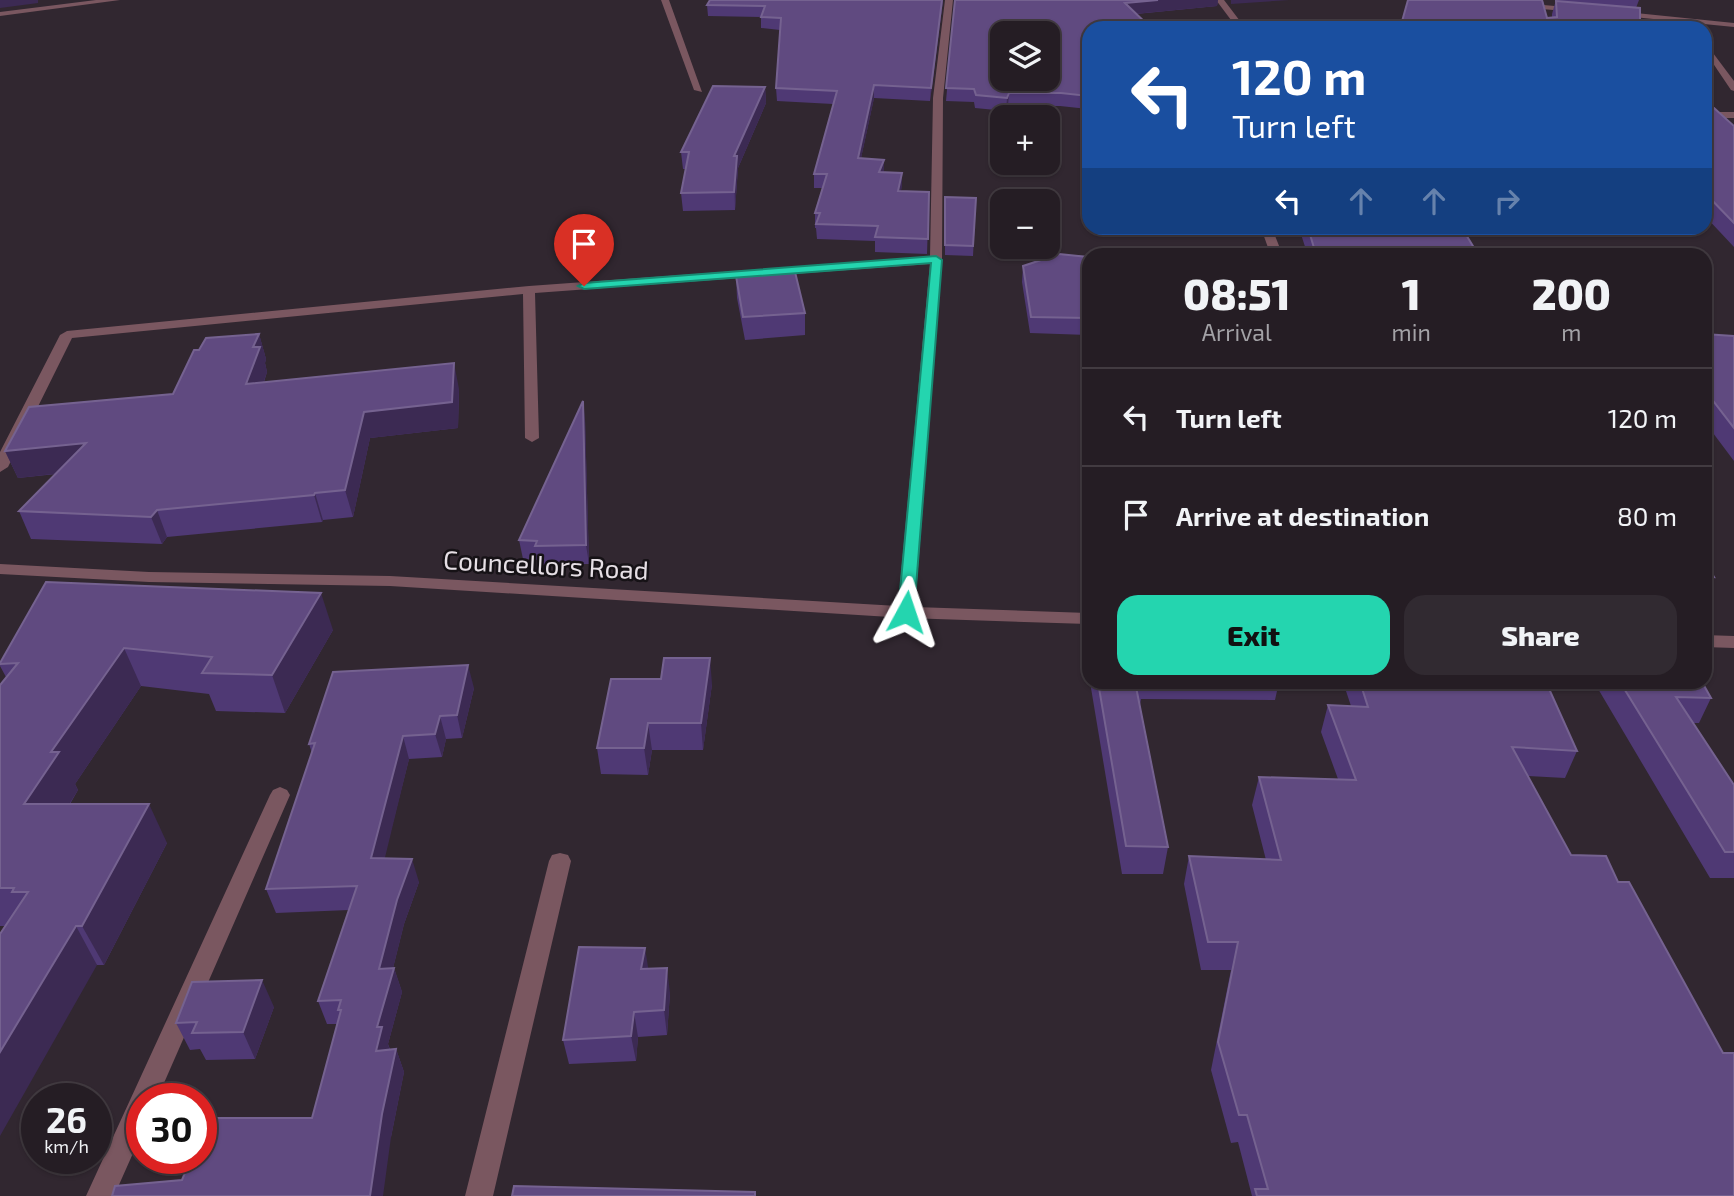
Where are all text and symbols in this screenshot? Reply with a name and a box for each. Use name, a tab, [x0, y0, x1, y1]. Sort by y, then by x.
map controls	[990, 21, 1060, 259]
button: layers	[990, 21, 1060, 91]
text: 120 m	[1232, 46, 1366, 105]
icon: left	[1117, 49, 1208, 140]
button: +	[990, 105, 1060, 175]
text: Turn left	[1232, 106, 1356, 144]
icon: left	[1269, 182, 1307, 220]
icon: ahead	[1342, 182, 1380, 220]
icon: ahead	[1415, 182, 1453, 220]
icon: right	[1488, 182, 1526, 220]
button: −	[990, 189, 1060, 259]
pin	[554, 214, 614, 286]
icon: arrive	[565, 225, 603, 263]
text: 08:51	[1183, 268, 1291, 318]
text: 1	[1402, 268, 1421, 318]
text: 200	[1532, 268, 1611, 318]
text: Arrival	[1202, 318, 1272, 346]
text: min	[1392, 318, 1431, 346]
text: m	[1561, 318, 1581, 346]
icon: left	[1117, 398, 1155, 436]
text: Turn left	[1176, 402, 1282, 433]
text: 120 m	[1608, 402, 1677, 433]
icon: arrive	[1117, 496, 1155, 534]
text: Arrive at destination	[1176, 500, 1429, 531]
text: 80 m	[1617, 500, 1677, 531]
street label: Councellors Road	[443, 543, 649, 585]
position arrow	[869, 575, 943, 649]
button: Exit	[1117, 595, 1390, 675]
button: Share	[1404, 595, 1677, 675]
speed limit sign: 30	[126, 1083, 217, 1174]
text: 26	[46, 1098, 87, 1140]
text: km/h	[44, 1135, 89, 1157]

